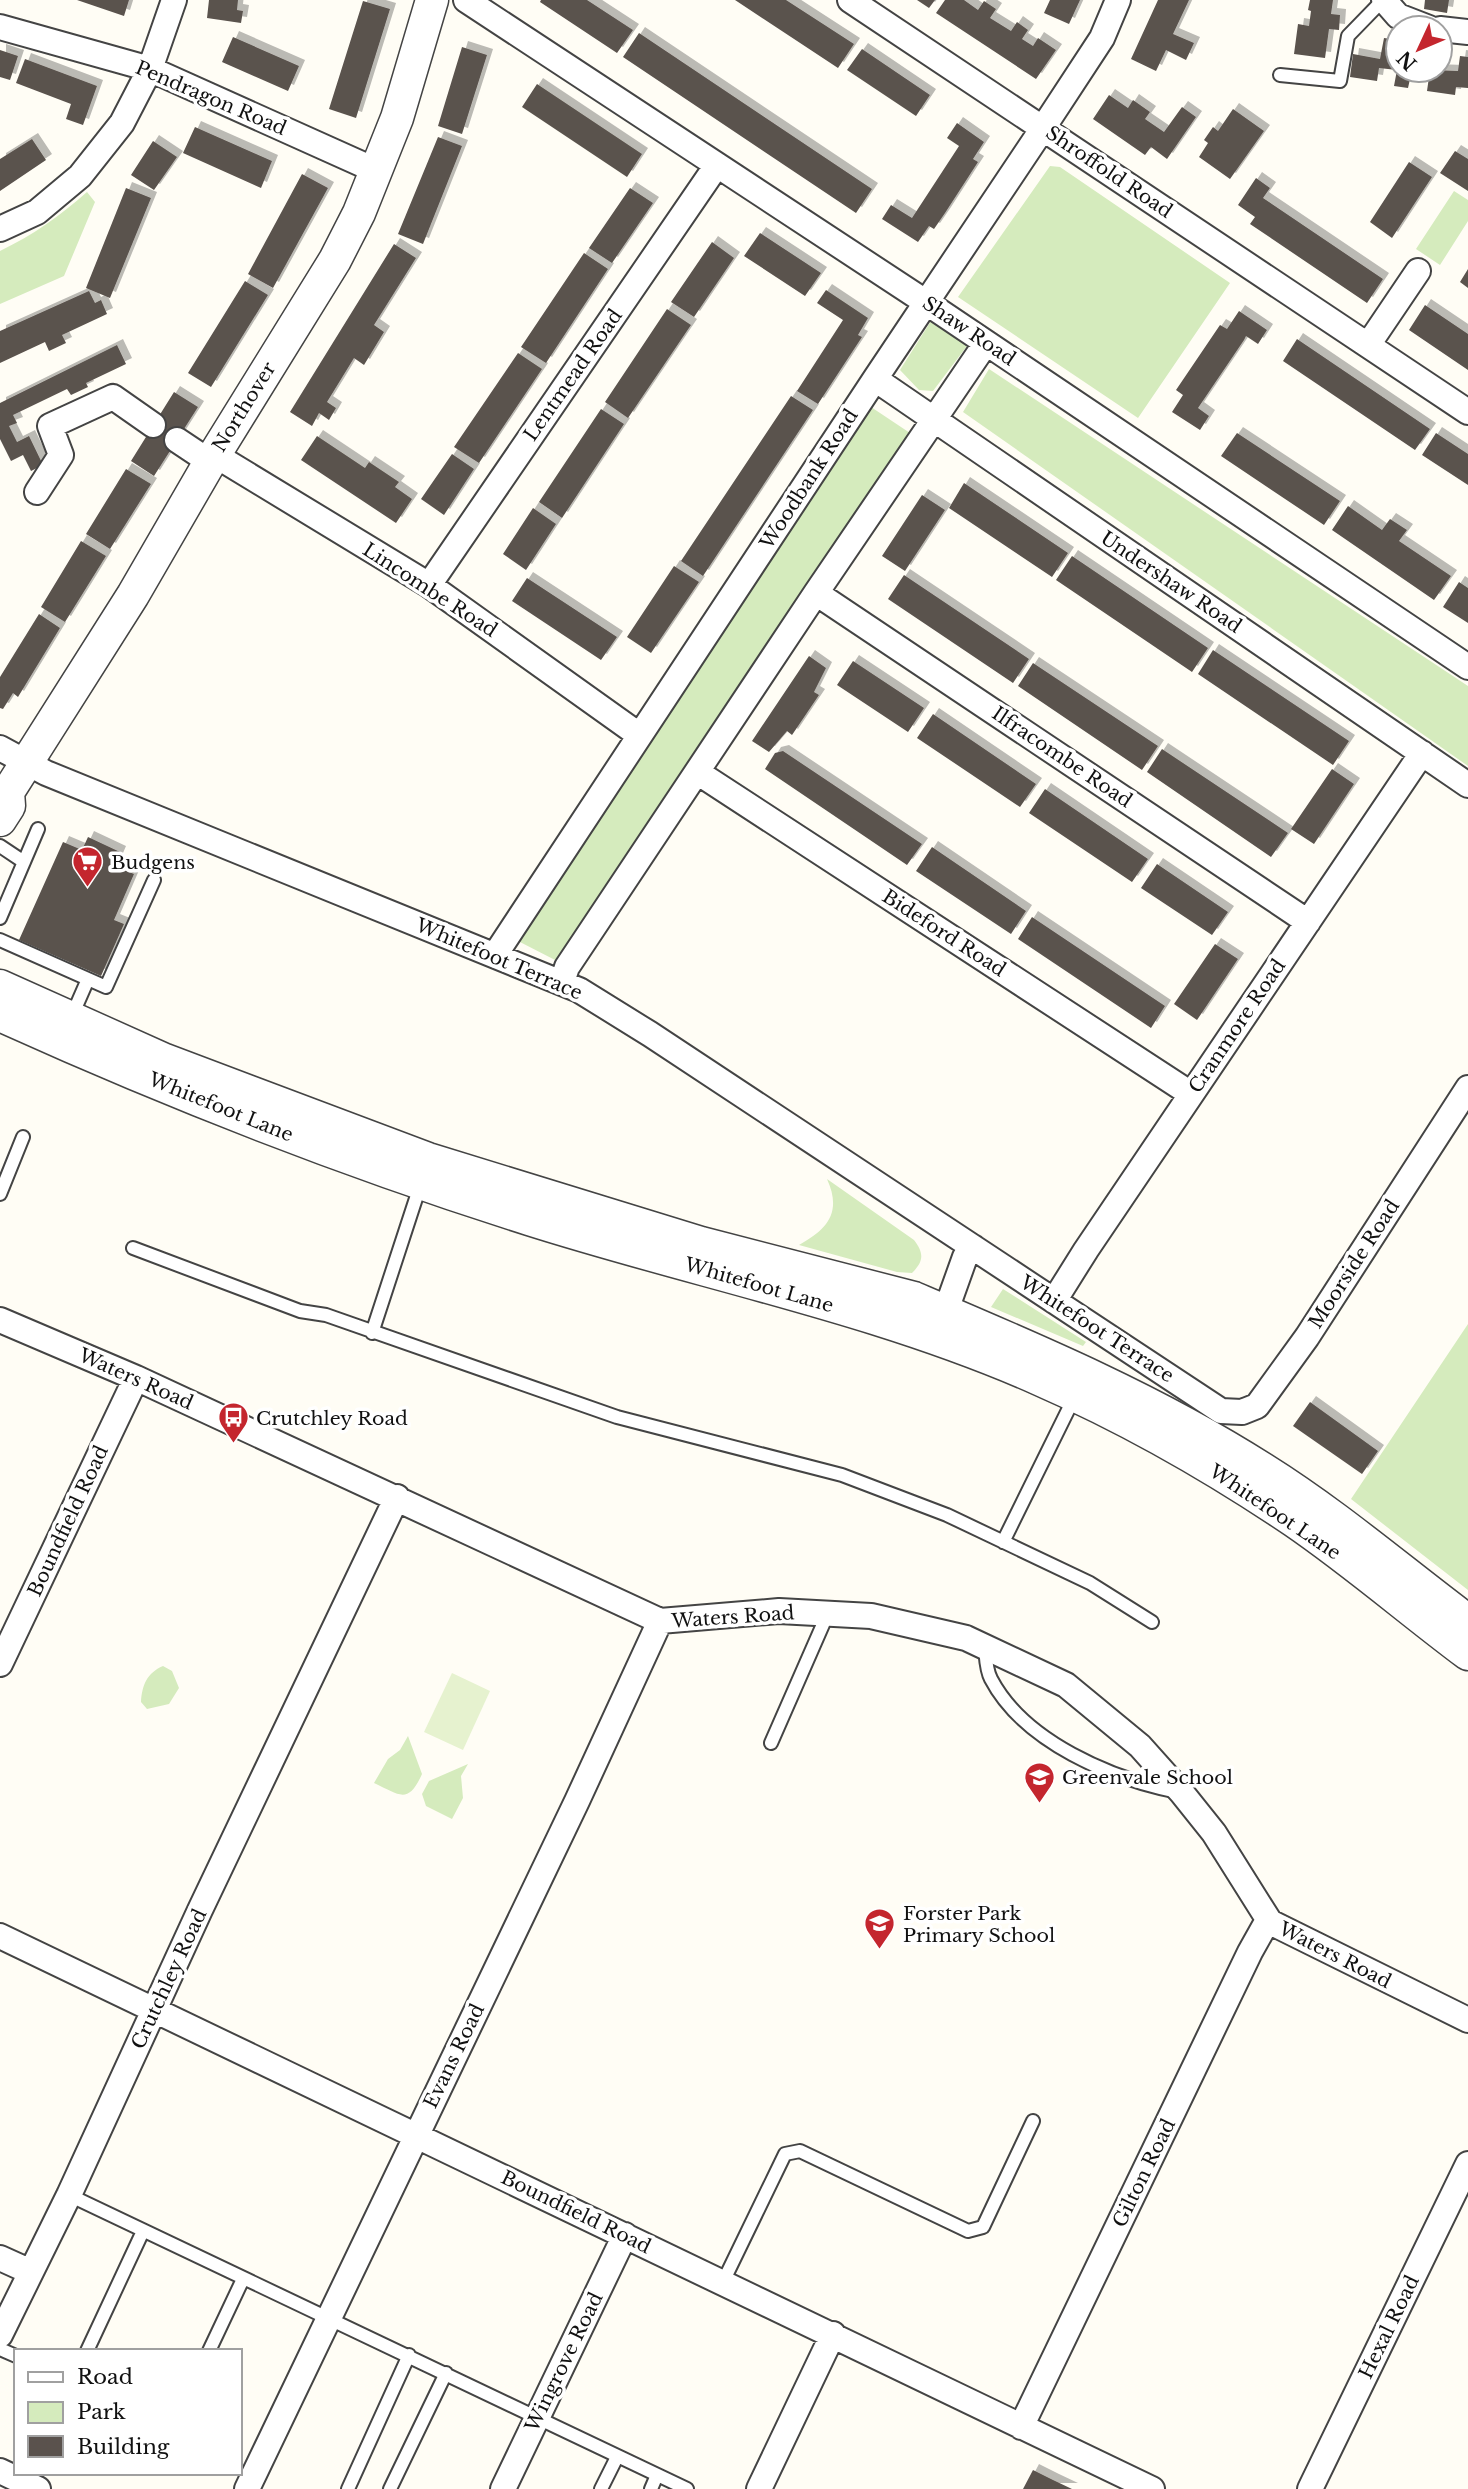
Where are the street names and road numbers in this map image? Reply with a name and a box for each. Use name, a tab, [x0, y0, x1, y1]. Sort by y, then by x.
street label: Pendragon Road	[132, 56, 290, 140]
street label: Shroffold Road	[1041, 121, 1177, 223]
street label: Shaw Road	[918, 292, 1020, 371]
street label: Lentmead Road	[519, 305, 627, 445]
street label: Northover	[207, 358, 281, 456]
street label: Woodbank Road	[755, 405, 863, 554]
street label: Undershaw Road	[1096, 526, 1246, 638]
street label: Lincombe Road	[358, 538, 502, 642]
street label: Ilfracombe Road	[988, 702, 1136, 812]
street label: Bideford Road	[878, 885, 1010, 982]
street label: Whitefoot Terrace	[411, 913, 586, 1004]
street label: Cranmore Road	[1184, 955, 1290, 1097]
street label: Whitefoot Lane	[144, 1067, 297, 1146]
street label: Moorside Road	[1304, 1195, 1404, 1333]
street label: Whitefoot Lane	[681, 1252, 836, 1317]
street label: Whitefoot Terrace	[1015, 1270, 1178, 1387]
street label: Waters Road	[74, 1343, 197, 1415]
street label: Boundfield Road	[23, 1442, 113, 1600]
street label: Whitefoot Lane	[1204, 1459, 1345, 1565]
street label: Waters Road	[670, 1601, 795, 1633]
street label: Crutchley Road	[126, 1905, 212, 2053]
street label: Waters Road	[1274, 1916, 1395, 1993]
street label: Evans Road	[419, 2000, 489, 2112]
street label: Gilton Road	[1108, 2115, 1180, 2231]
street label: Boundfield Road	[497, 2166, 655, 2258]
street label: Hexal Road	[1354, 2271, 1424, 2382]
street label: Wingrove Road	[520, 2288, 608, 2436]

